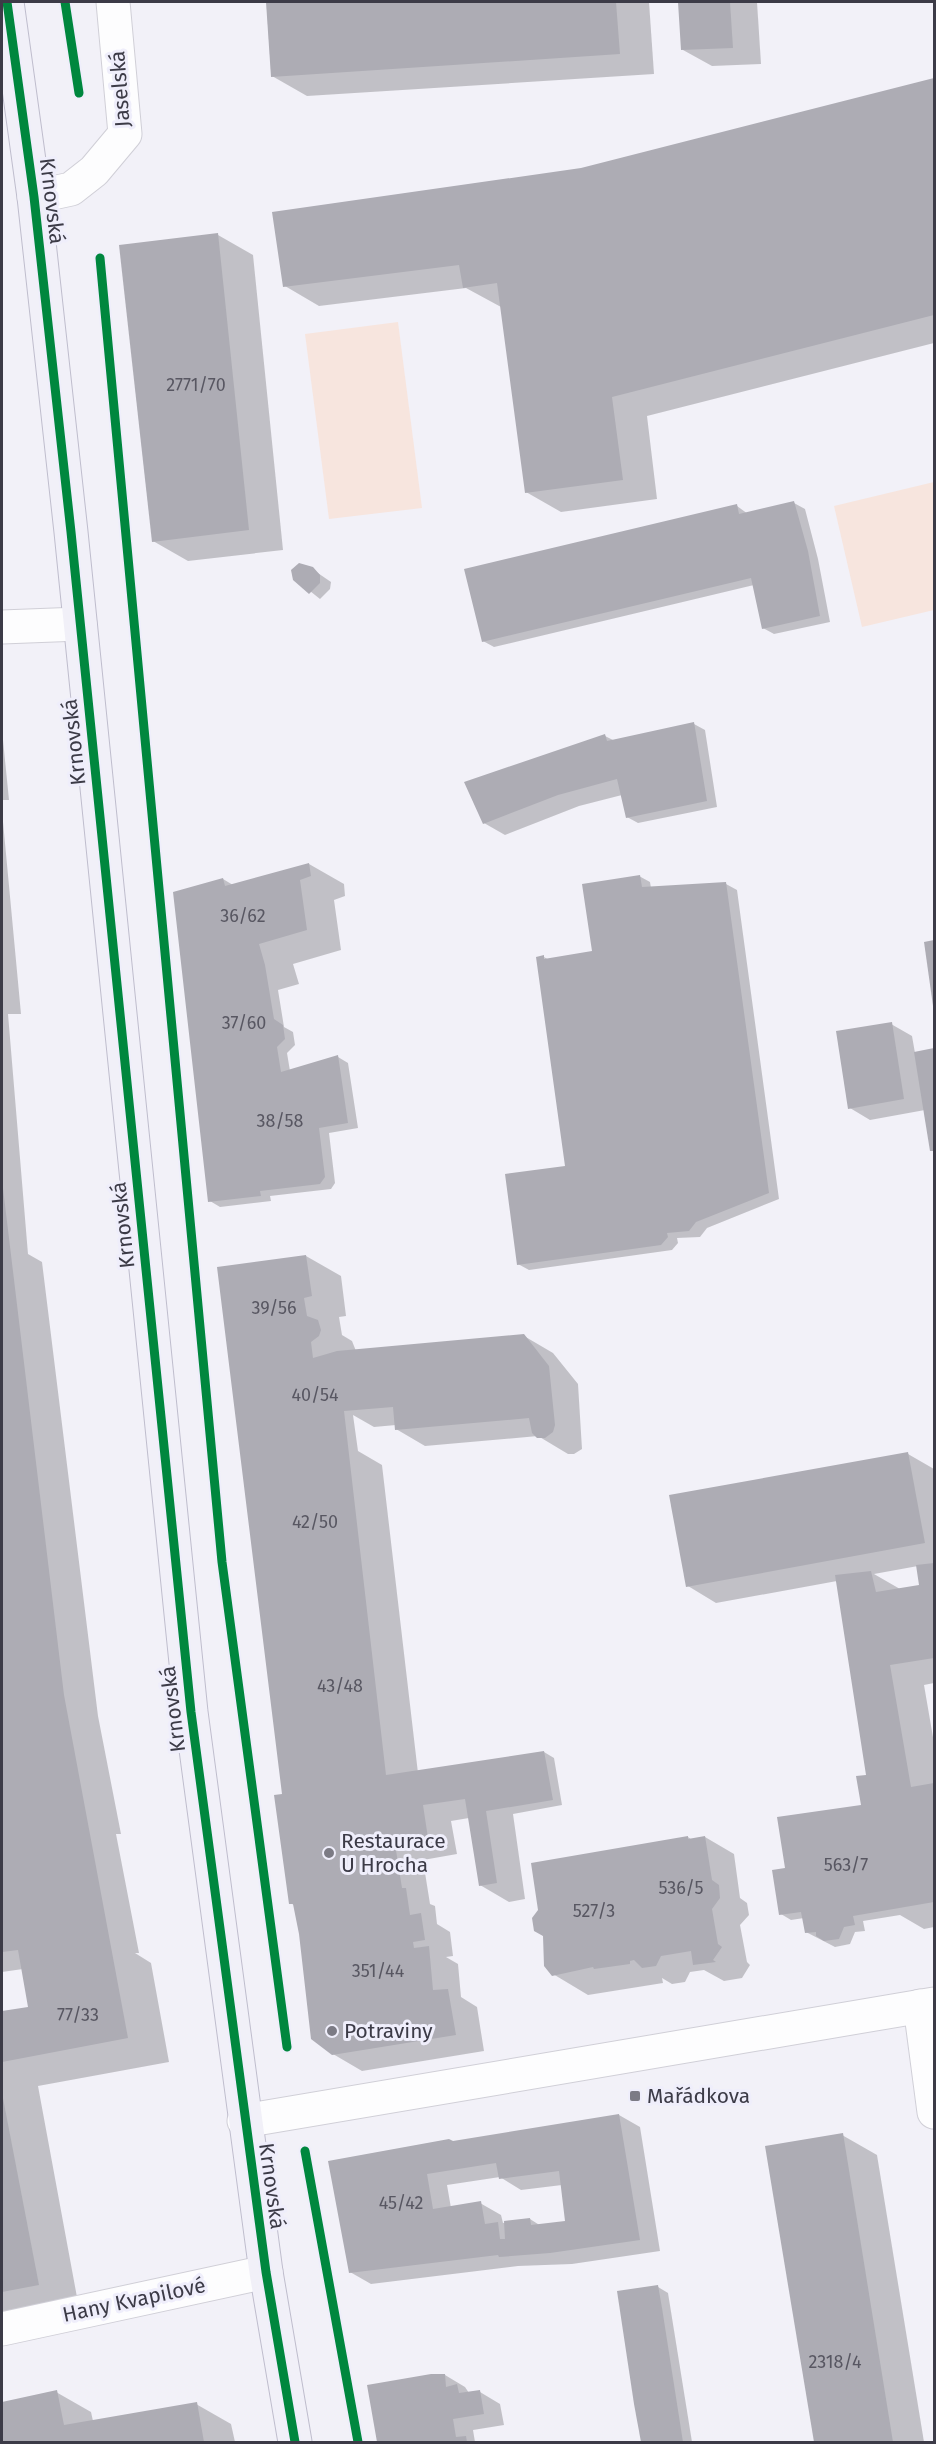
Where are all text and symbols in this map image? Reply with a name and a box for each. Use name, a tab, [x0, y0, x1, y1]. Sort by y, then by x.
street label: Jaselská	[104, 50, 136, 128]
street label: Krnovská	[34, 156, 70, 246]
house number: 2771/70	[166, 374, 226, 396]
street label: Krnovská	[57, 697, 91, 787]
house number: 36/62	[220, 905, 266, 927]
house number: 37/60	[222, 1012, 266, 1034]
house number: 38/58	[257, 1110, 303, 1132]
street label: Krnovská	[106, 1180, 140, 1270]
house number: 39/56	[251, 1297, 297, 1319]
house number: 40/54	[291, 1384, 339, 1406]
house number: 42/50	[292, 1511, 338, 1533]
street label: Krnovská	[155, 1664, 191, 1754]
house number: 43/48	[317, 1675, 363, 1697]
place label: Restaurace U Hrocha	[341, 1828, 446, 1878]
marker: Restaurace U Hrocha	[322, 1846, 336, 1860]
house number: 563/7	[824, 1854, 868, 1876]
house number: 536/5	[658, 1877, 704, 1899]
house number: 527/3	[573, 1900, 615, 1922]
house number: 351/44	[352, 1960, 405, 1982]
house number: 77/33	[57, 2004, 99, 2026]
place label: Potraviny	[344, 2018, 433, 2044]
marker: Potraviny	[325, 2024, 339, 2038]
place label: Mařádkova	[647, 2083, 750, 2109]
marker: Mařádkova	[628, 2089, 642, 2103]
street label: Krnovská	[253, 2141, 291, 2231]
house number: 45/42	[379, 2192, 423, 2214]
street label: Hany Kvapilové	[60, 2272, 208, 2328]
house number: 2318/4	[808, 2351, 862, 2373]

